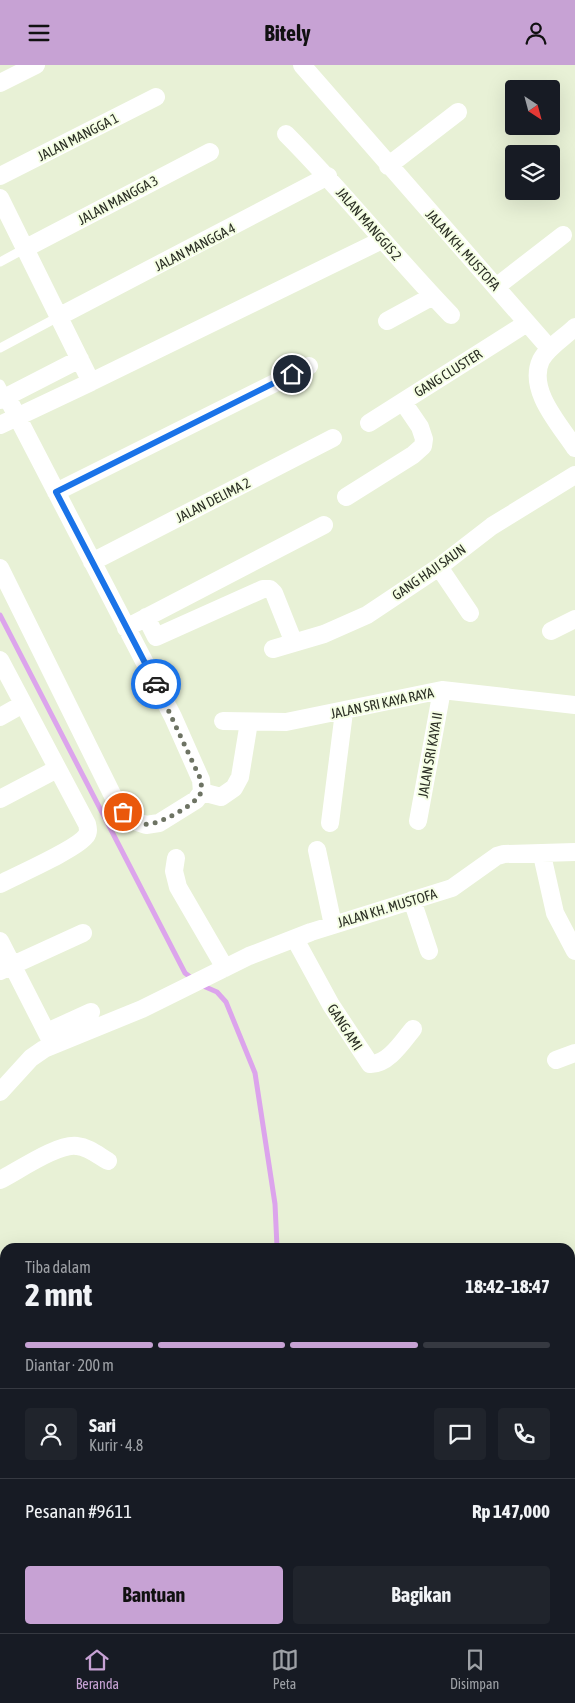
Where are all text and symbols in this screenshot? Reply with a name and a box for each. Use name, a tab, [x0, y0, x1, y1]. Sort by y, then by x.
icon: menu	[25, 19, 53, 47]
icon: person	[522, 19, 550, 47]
text: Bitely	[264, 20, 311, 46]
north arrow	[505, 80, 560, 135]
map controls	[505, 80, 560, 200]
street label: JALAN MANGGA 1	[35, 110, 121, 164]
button: layers	[505, 145, 560, 200]
street label: JALAN MANGGA 3	[75, 172, 161, 228]
street label: JALAN MANGGIS 2	[333, 184, 405, 264]
street label: JALAN KH. MUSTOFA	[423, 206, 503, 294]
street label: JALAN MANGGA 4	[152, 220, 238, 274]
street label: GANG CLUSTER	[411, 346, 485, 400]
pin	[271, 353, 313, 395]
icon: home	[278, 360, 306, 388]
street label: JALAN DELIMA 2	[173, 474, 253, 526]
street label: GANG HAJI SAUN	[389, 541, 469, 603]
courier	[131, 659, 181, 709]
icon: car	[142, 670, 170, 698]
street label: JALAN SRI KAYA RAYA	[329, 684, 435, 722]
street label: JALAN SRI KAYA II	[415, 711, 445, 799]
pin	[102, 791, 144, 833]
icon: bag	[109, 798, 137, 826]
street label: JALAN KH. MUSTOFA	[335, 885, 439, 931]
street label: GANG AMI	[324, 1001, 366, 1053]
text: Tiba dalam	[25, 1258, 91, 1276]
text: 18:42–18:47	[465, 1275, 550, 1297]
text: 2 mnt	[25, 1276, 92, 1313]
text: Diantar · 200 m	[25, 1356, 114, 1374]
button: person	[25, 1408, 77, 1460]
button: chat	[434, 1408, 486, 1460]
button: phone	[498, 1408, 550, 1460]
text: Sari	[89, 1414, 116, 1436]
text: Kurir · 4.8	[89, 1436, 143, 1454]
text: Pesanan #9611	[25, 1500, 132, 1522]
text: Rp 147,000	[472, 1500, 550, 1522]
button: Bantuan	[25, 1566, 283, 1624]
button: Bagikan	[293, 1566, 550, 1624]
tab: Beranda	[76, 1646, 119, 1692]
tab: Peta	[271, 1646, 299, 1692]
tab: Disimpan	[450, 1646, 499, 1692]

